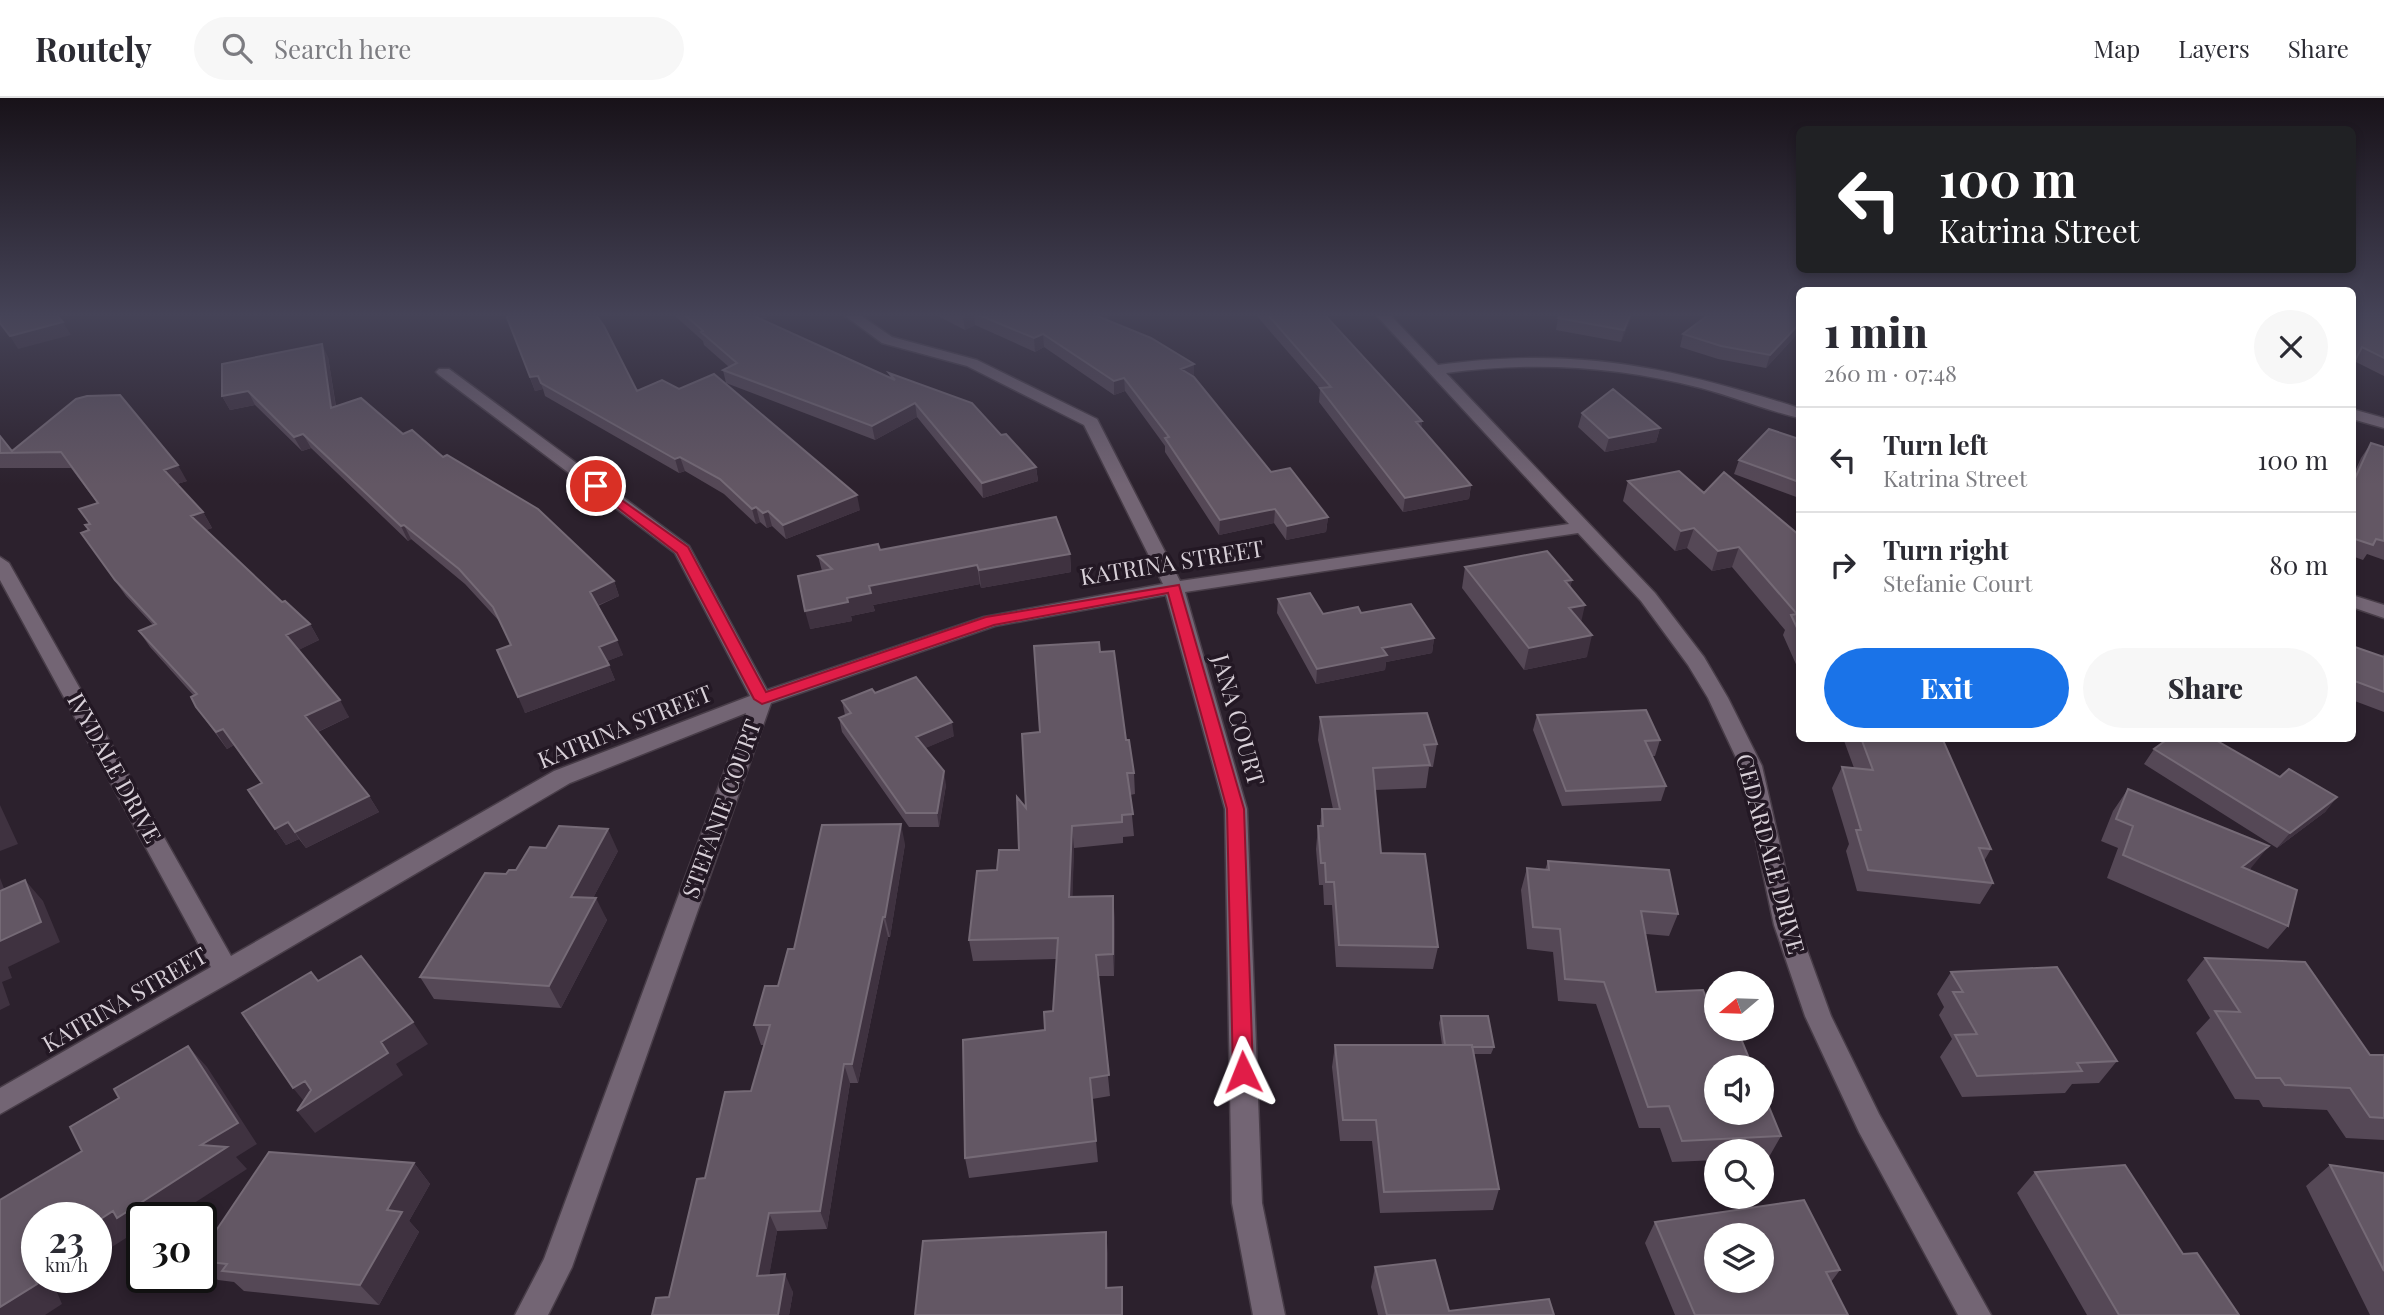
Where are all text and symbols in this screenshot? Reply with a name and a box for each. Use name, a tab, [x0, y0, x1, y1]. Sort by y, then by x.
search box	[194, 17, 684, 80]
text: Routely	[35, 26, 152, 70]
icon: search	[218, 29, 256, 67]
text: Search here	[274, 31, 411, 66]
text: Map	[2094, 32, 2140, 64]
text: Layers	[2178, 32, 2250, 64]
text: Share	[2288, 32, 2349, 64]
text: 100 m	[1939, 145, 2077, 210]
icon: left	[1824, 154, 1915, 245]
text: Katrina Street	[1939, 208, 2139, 251]
text: 1 min	[1824, 303, 1928, 359]
button: close	[2254, 310, 2328, 384]
text: 260 m · 07:48	[1824, 357, 1957, 388]
text: Turn left	[1883, 427, 1988, 462]
icon: left	[1824, 441, 1862, 479]
text: 100 m	[2258, 442, 2328, 477]
pin	[566, 456, 626, 516]
text: Katrina Street	[1883, 462, 2027, 493]
icon: arrive	[577, 467, 615, 505]
street label: KATRINA STREET	[1078, 532, 1266, 591]
text: Turn right	[1883, 532, 2009, 567]
icon: right	[1824, 546, 1862, 584]
text: 80 m	[2269, 547, 2328, 582]
text: Stefanie Court	[1883, 567, 2032, 598]
button: Exit	[1824, 648, 2069, 728]
button: Share	[2083, 648, 2328, 728]
street label: JANA COURT	[1206, 649, 1273, 789]
street label: KATRINA STREET	[533, 676, 716, 775]
street label: IVYDALE DRIVE	[61, 687, 169, 848]
street label: STEFANIE COURT	[674, 715, 767, 902]
street label: CEDARDALE DRIVE	[1730, 750, 1813, 957]
street label: KATRINA STREET	[36, 939, 212, 1059]
north arrow	[1704, 971, 1774, 1041]
map controls	[1704, 971, 1774, 1293]
position arrow	[1206, 1035, 1280, 1109]
button: sound	[1704, 1055, 1774, 1125]
button: search	[1704, 1139, 1774, 1209]
speed limit sign: 30	[126, 1202, 217, 1293]
text: 23	[49, 1215, 84, 1262]
button: layers	[1704, 1223, 1774, 1293]
text: km/h	[45, 1253, 88, 1277]

